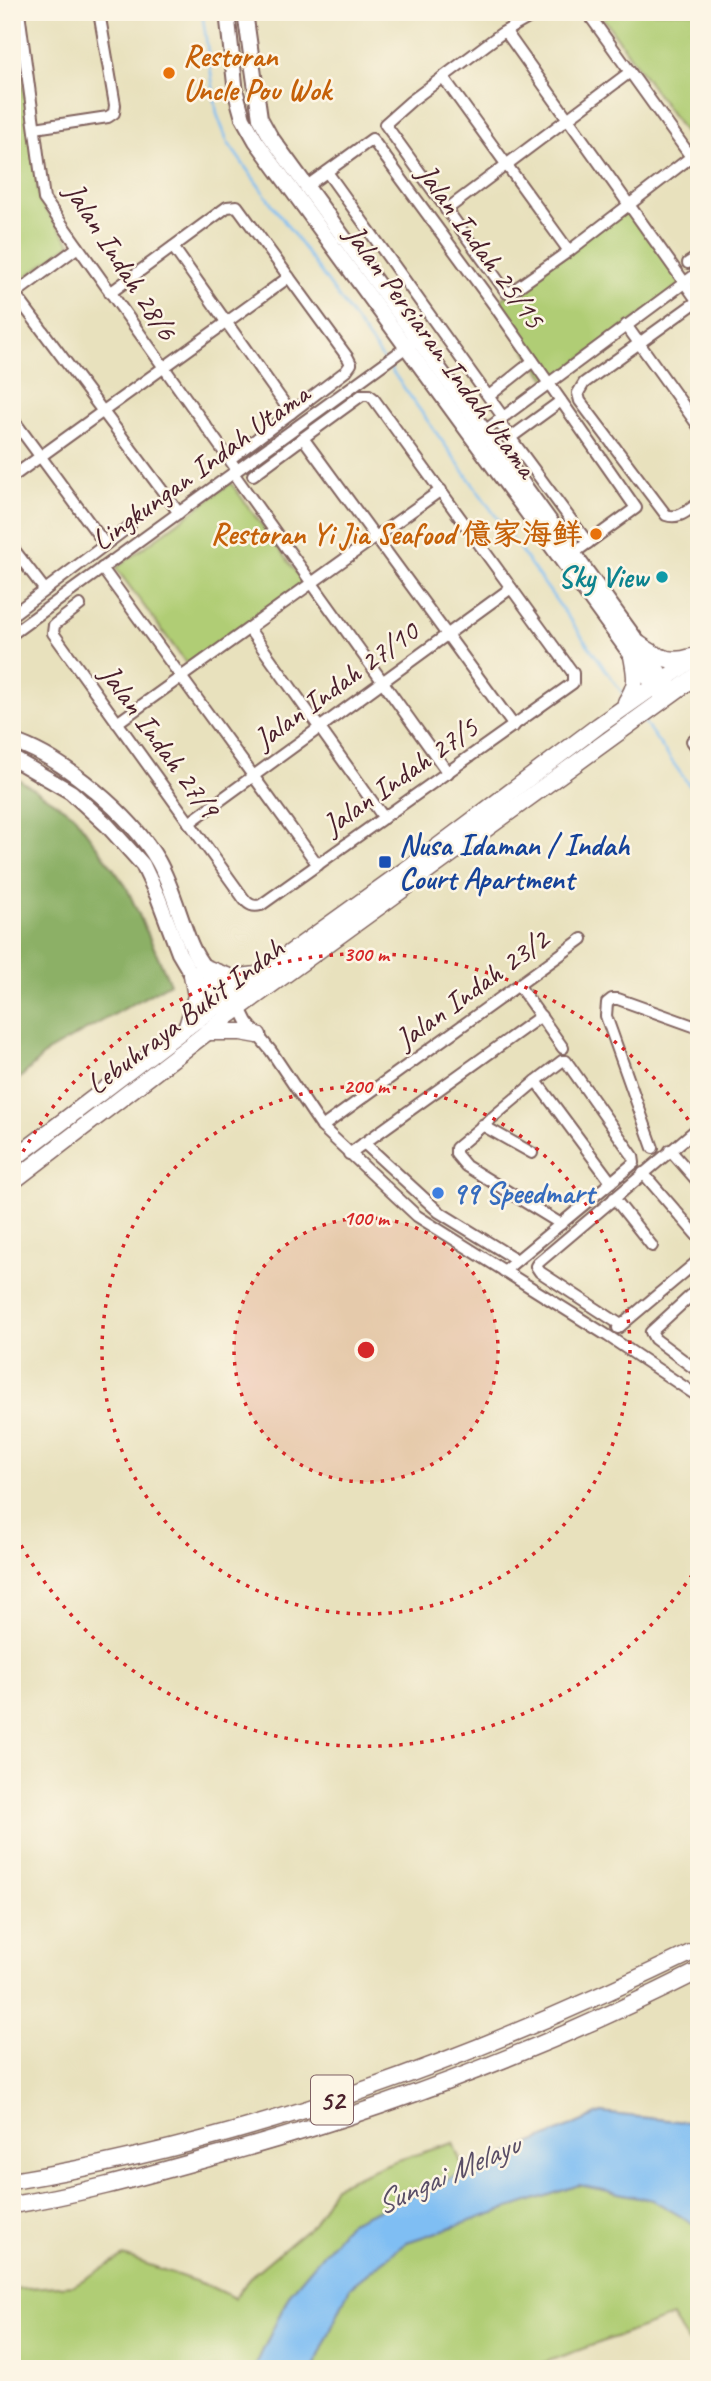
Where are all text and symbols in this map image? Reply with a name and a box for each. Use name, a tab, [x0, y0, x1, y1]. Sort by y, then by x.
place label: Restoran Uncle Pou Wok	[183, 37, 333, 109]
marker: Restoran Uncle Pou Wok	[161, 65, 177, 81]
street label: Jalan Indah 25/15	[407, 155, 554, 337]
street label: Jalan Indah 28/6	[55, 173, 187, 348]
street label: Jalan Persiaran Indah Utama	[335, 215, 547, 487]
street label: Lingkungan Indah Utama	[84, 374, 319, 559]
place label: Restoran Yi Jia Seafood 億家海鲜	[211, 515, 583, 553]
marker: Restoran Yi Jia Seafood 億家海鲜	[588, 526, 604, 542]
place label: Sky View	[558, 558, 650, 597]
marker: Sky View	[654, 569, 670, 585]
street label: Jalan Indah 27/10	[245, 611, 428, 759]
street label: Jalan Indah 27/9	[90, 655, 230, 827]
street label: Jalan Indah 27/5	[313, 708, 486, 845]
place label: Nusa Idaman / Indah Court Apartment	[399, 826, 630, 898]
marker: Nusa Idaman / Indah Court Apartment	[377, 854, 393, 870]
street label: Jalan Indah 23/2	[386, 919, 558, 1059]
street label: Lebuhraya Bukit Indah	[79, 929, 292, 1103]
text: 300 m	[343, 941, 391, 967]
text: 200 m	[343, 1073, 391, 1099]
place label: 99 Speedmart	[452, 1174, 597, 1212]
marker: 99 Speedmart	[430, 1185, 446, 1201]
text: 100 m	[343, 1205, 391, 1231]
centre of rings	[354, 1338, 378, 1362]
road number: 52	[311, 2076, 353, 2124]
water label: Sungai Melayu	[369, 2122, 529, 2224]

